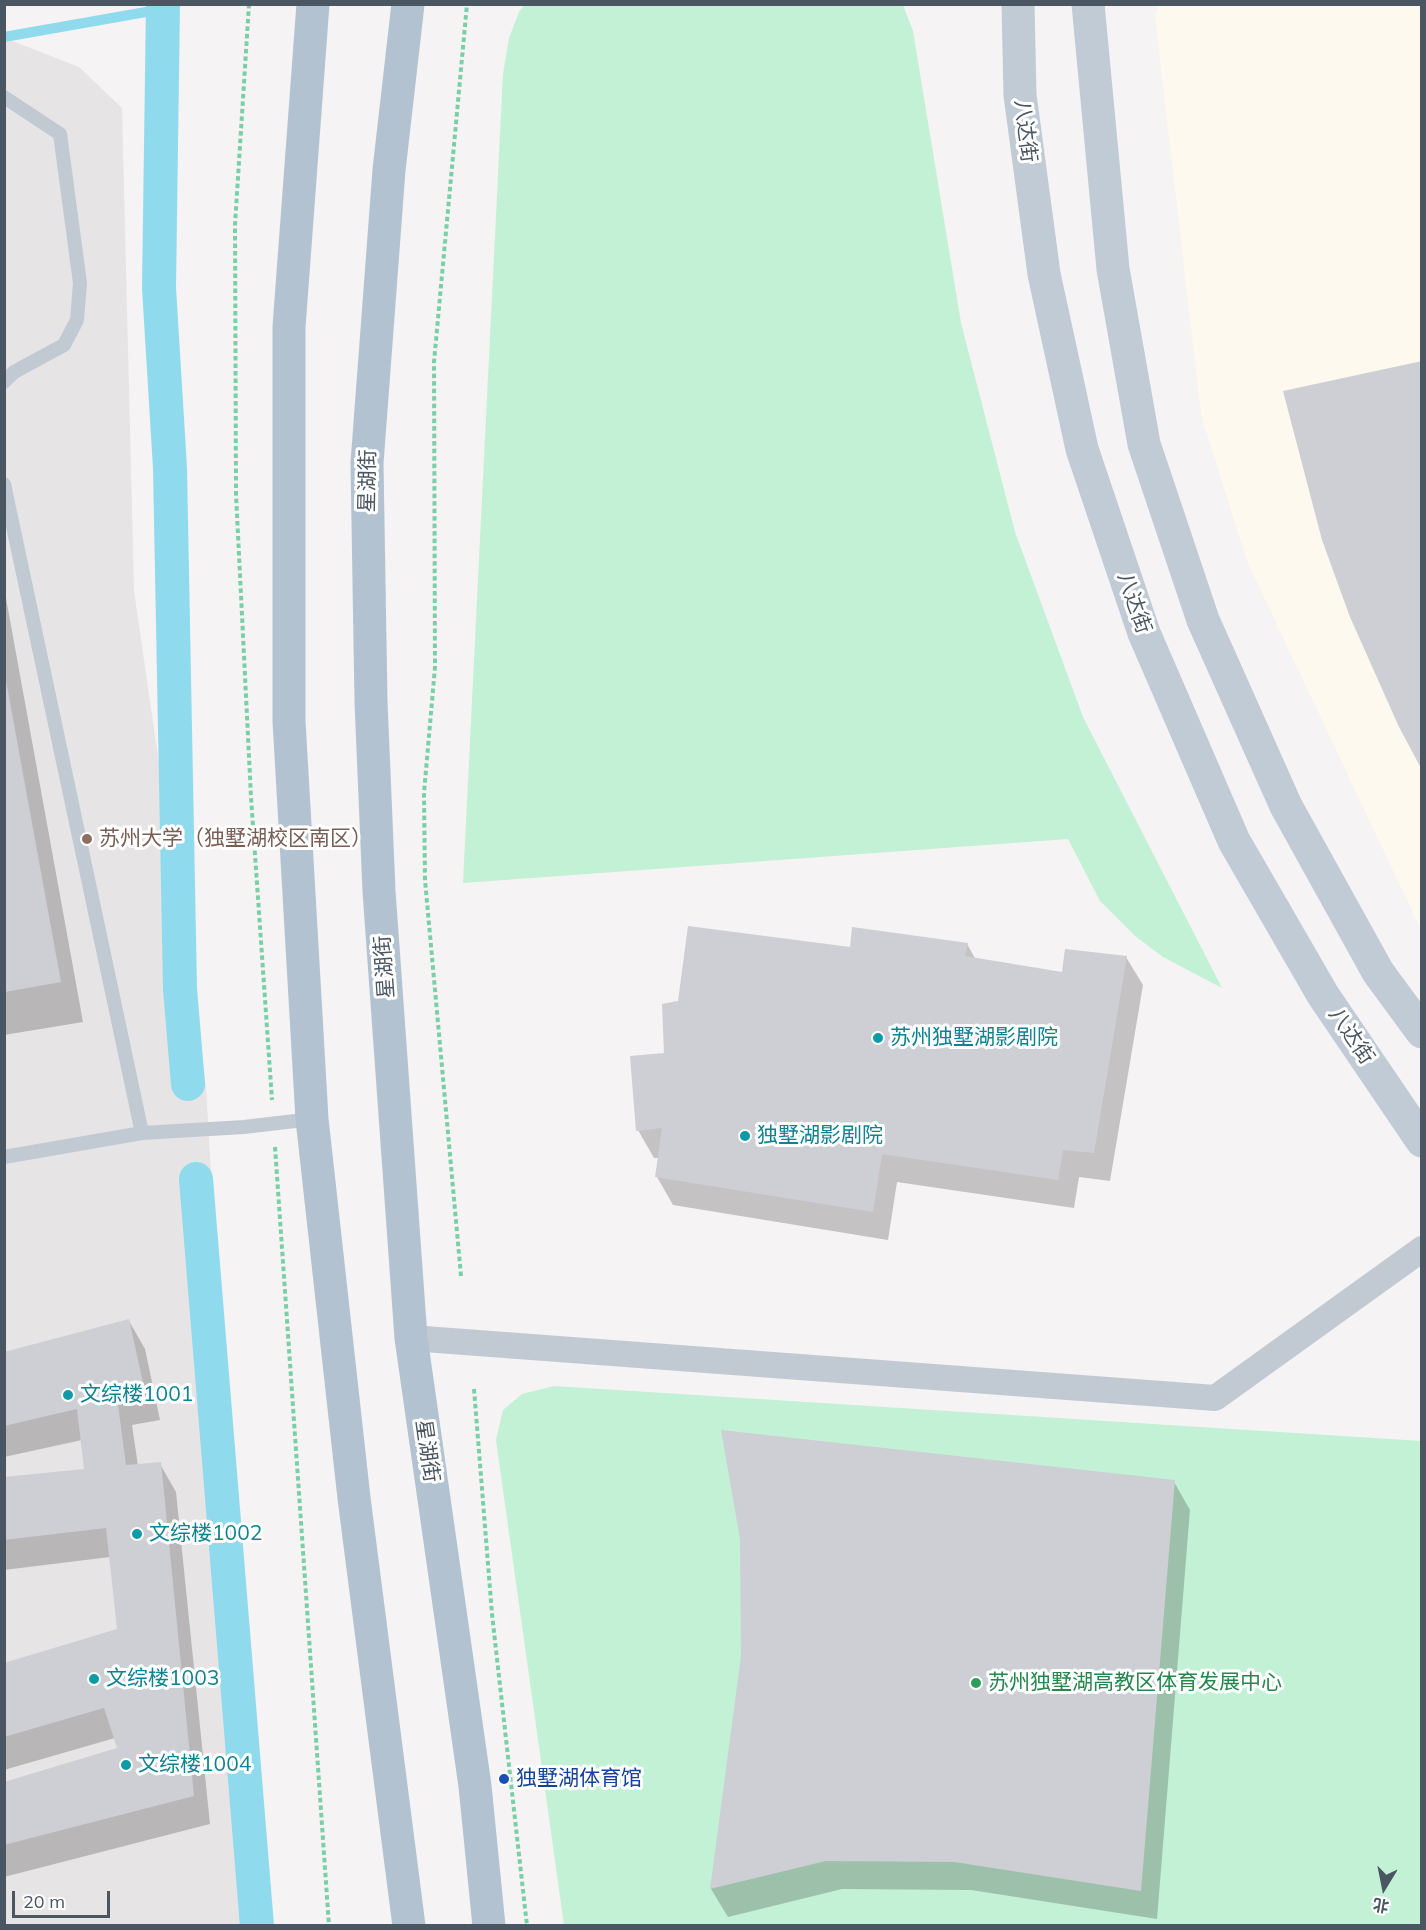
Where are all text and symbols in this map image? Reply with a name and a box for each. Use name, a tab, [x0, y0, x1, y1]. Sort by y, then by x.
street label: 八达街	[1009, 98, 1041, 164]
street label: 星湖街	[355, 449, 381, 513]
street label: 八达街	[1112, 569, 1156, 637]
place label: 苏州大学（独墅湖校区南区）	[99, 826, 372, 852]
marker: 苏州大学（独墅湖校区南区）	[80, 832, 94, 846]
street label: 星湖街	[370, 935, 400, 999]
street label: 八达街	[1323, 1003, 1379, 1069]
place label: 苏州独墅湖影剧院	[890, 1025, 1058, 1051]
marker: 苏州独墅湖影剧院	[871, 1031, 885, 1045]
place label: 独墅湖影剧院	[757, 1123, 883, 1149]
marker: 独墅湖影剧院	[738, 1129, 752, 1143]
place label: 文综楼1001	[80, 1382, 193, 1408]
marker: 文综楼1001	[61, 1388, 75, 1402]
street label: 星湖街	[410, 1418, 444, 1484]
place label: 文综楼1002	[149, 1521, 262, 1547]
marker: 文综楼1002	[130, 1527, 144, 1541]
place label: 文综楼1003	[106, 1666, 219, 1692]
place label: 苏州独墅湖高教区体育发展中心	[988, 1670, 1282, 1696]
marker: 文综楼1003	[87, 1672, 101, 1686]
marker: 苏州独墅湖高教区体育发展中心	[969, 1676, 983, 1690]
place label: 文综楼1004	[138, 1752, 251, 1778]
marker: 文综楼1004	[119, 1758, 133, 1772]
place label: 独墅湖体育馆	[516, 1766, 642, 1792]
marker: 独墅湖体育馆	[497, 1772, 511, 1786]
north arrow	[1354, 1858, 1414, 1918]
scale bar	[15, 1879, 112, 1917]
text: 20 m	[23, 1890, 65, 1913]
text: 北	[1371, 1894, 1391, 1917]

